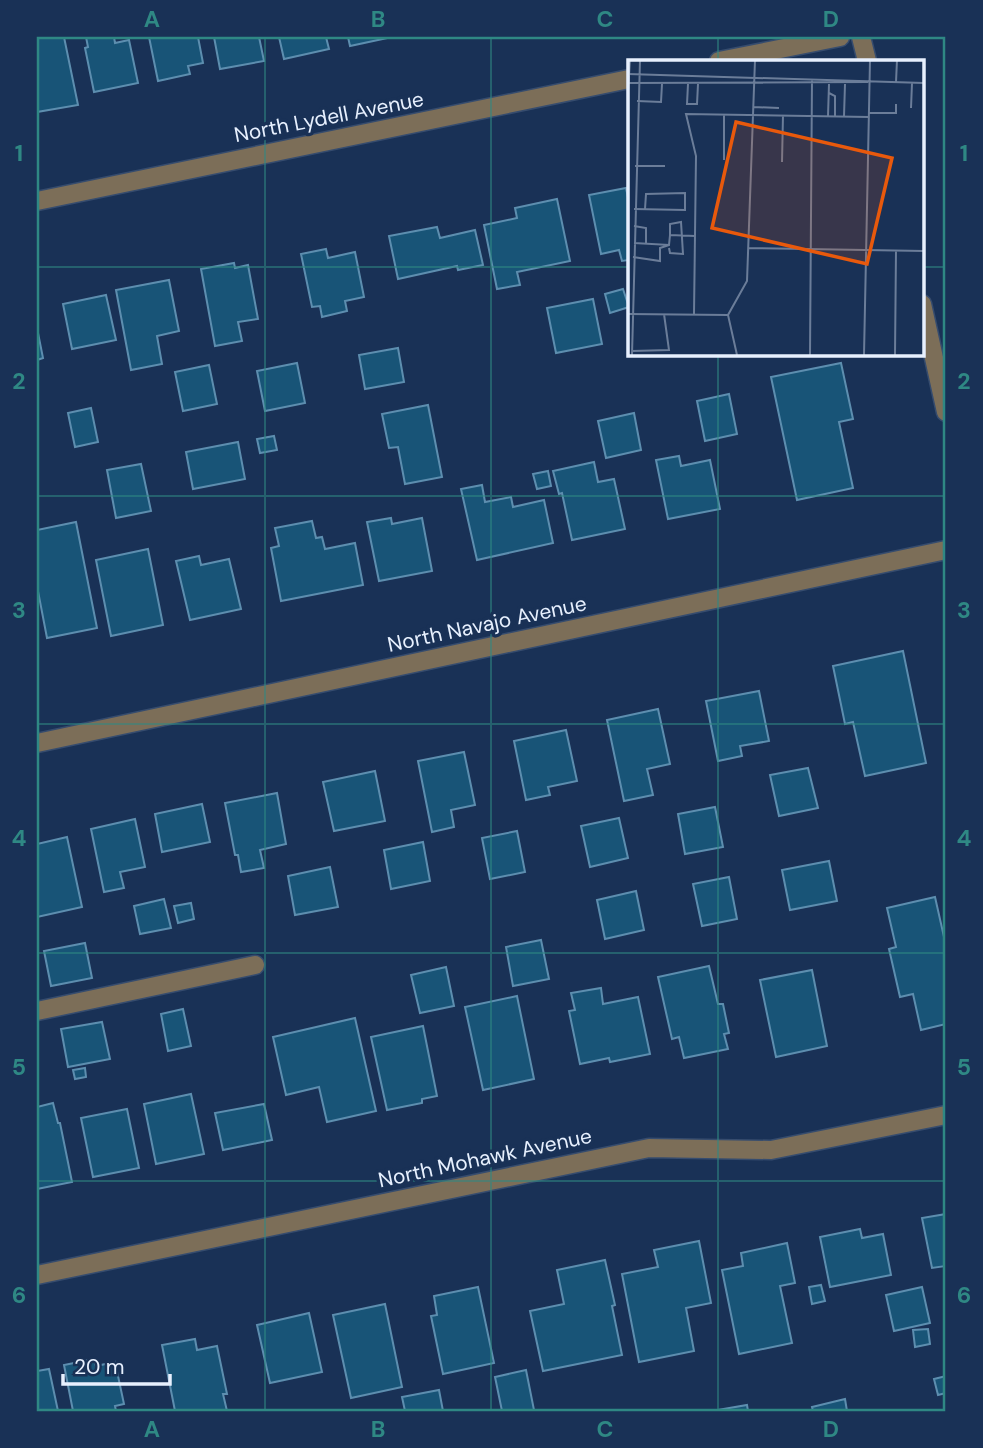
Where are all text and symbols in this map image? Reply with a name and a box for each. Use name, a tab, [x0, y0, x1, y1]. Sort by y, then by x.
text: A	[144, 4, 160, 34]
text: B	[371, 4, 385, 34]
text: C	[597, 4, 613, 34]
text: D	[823, 4, 839, 34]
inset map	[628, 60, 923, 355]
street label: North Lydell Avenue	[232, 85, 426, 149]
text: 1	[15, 138, 23, 168]
text: 1	[960, 138, 968, 168]
text: 2	[12, 366, 26, 396]
text: 2	[957, 366, 971, 396]
street label: North Navajo Avenue	[385, 589, 589, 659]
text: 3	[12, 595, 26, 625]
text: 3	[957, 595, 971, 625]
text: 4	[12, 823, 27, 853]
text: 4	[957, 823, 972, 853]
text: 5	[12, 1052, 26, 1082]
text: 5	[957, 1052, 971, 1082]
street label: North Mohawk Avenue	[376, 1122, 594, 1194]
text: 6	[12, 1280, 26, 1310]
text: 6	[957, 1280, 971, 1310]
scale bar	[63, 1343, 170, 1387]
text: 20 m	[74, 1353, 125, 1381]
text: A	[144, 1414, 160, 1444]
text: B	[371, 1414, 385, 1444]
text: C	[597, 1414, 613, 1444]
text: D	[823, 1414, 839, 1444]

